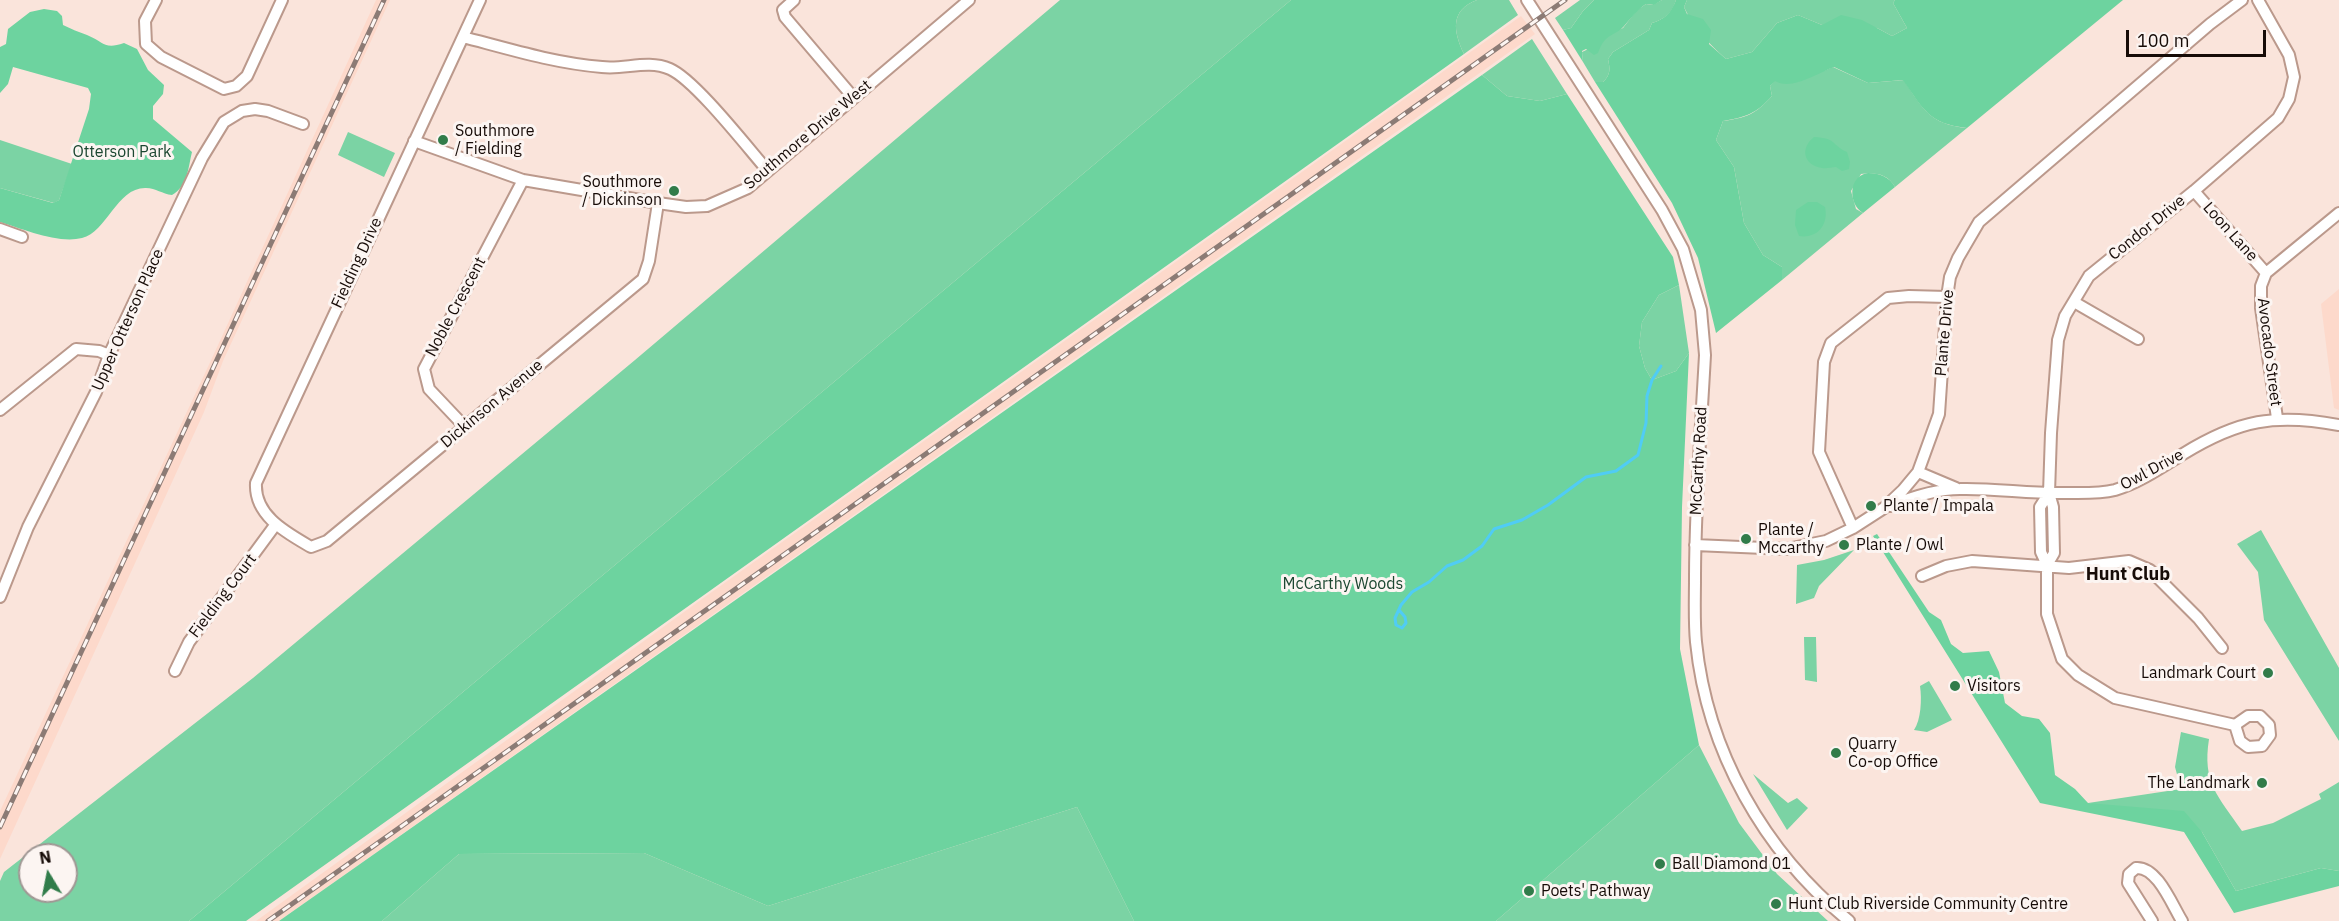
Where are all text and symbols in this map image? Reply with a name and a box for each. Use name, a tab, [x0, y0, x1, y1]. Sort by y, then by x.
scale bar	[2129, 18, 2268, 56]
text: 100 m	[2137, 29, 2189, 52]
street label: Southmore Drive West	[740, 76, 876, 194]
place label: Southmore / Fielding	[455, 121, 535, 159]
marker: Southmore / Fielding	[436, 133, 450, 147]
park label: Otterson Park	[72, 142, 172, 162]
place label: Southmore / Dickinson	[582, 172, 662, 210]
marker: Southmore / Dickinson	[667, 184, 681, 198]
street label: Condor Drive	[2105, 191, 2189, 265]
street label: Loon Lane	[2198, 198, 2262, 266]
street label: Fielding Drive	[328, 215, 386, 311]
street label: Upper Otterson Place	[88, 246, 168, 394]
street label: Noble Crescent	[422, 254, 490, 360]
street label: Plante Drive	[1932, 289, 1958, 377]
street label: Avocado Street	[2253, 297, 2285, 407]
street label: Dickinson Avenue	[437, 356, 547, 452]
street label: McCarthy Road	[1687, 406, 1711, 516]
street label: Owl Drive	[2117, 445, 2187, 495]
place label: Plante / Impala	[1883, 496, 1994, 516]
marker: Plante / Impala	[1864, 499, 1878, 513]
place label: Plante / Mccarthy	[1758, 520, 1824, 558]
marker: Plante / Mccarthy	[1739, 532, 1753, 546]
place label: Plante / Owl	[1856, 535, 1944, 555]
marker: Plante / Owl	[1837, 538, 1851, 552]
street label: Fielding Court	[185, 550, 261, 642]
district label: Hunt Club	[2086, 564, 2170, 586]
park label: McCarthy Woods	[1283, 574, 1403, 594]
place label: Landmark Court	[2141, 663, 2256, 683]
marker: Landmark Court	[2261, 666, 2275, 680]
place label: Visitors	[1967, 676, 2021, 696]
marker: Visitors	[1948, 679, 1962, 693]
place label: Quarry Co-op Office	[1848, 734, 1938, 772]
marker: Quarry Co-op Office	[1829, 746, 1843, 760]
place label: The Landmark	[2147, 773, 2250, 793]
marker: The Landmark	[2255, 776, 2269, 790]
north arrow	[18, 843, 78, 903]
text: N	[38, 846, 53, 868]
place label: Ball Diamond 01	[1672, 854, 1791, 874]
marker: Ball Diamond 01	[1653, 857, 1667, 871]
place label: Poets' Pathway	[1541, 881, 1650, 901]
marker: Poets' Pathway	[1522, 884, 1536, 898]
place label: Hunt Club Riverside Community Centre	[1788, 894, 2068, 914]
marker: Hunt Club Riverside Community Centre	[1769, 897, 1783, 911]

